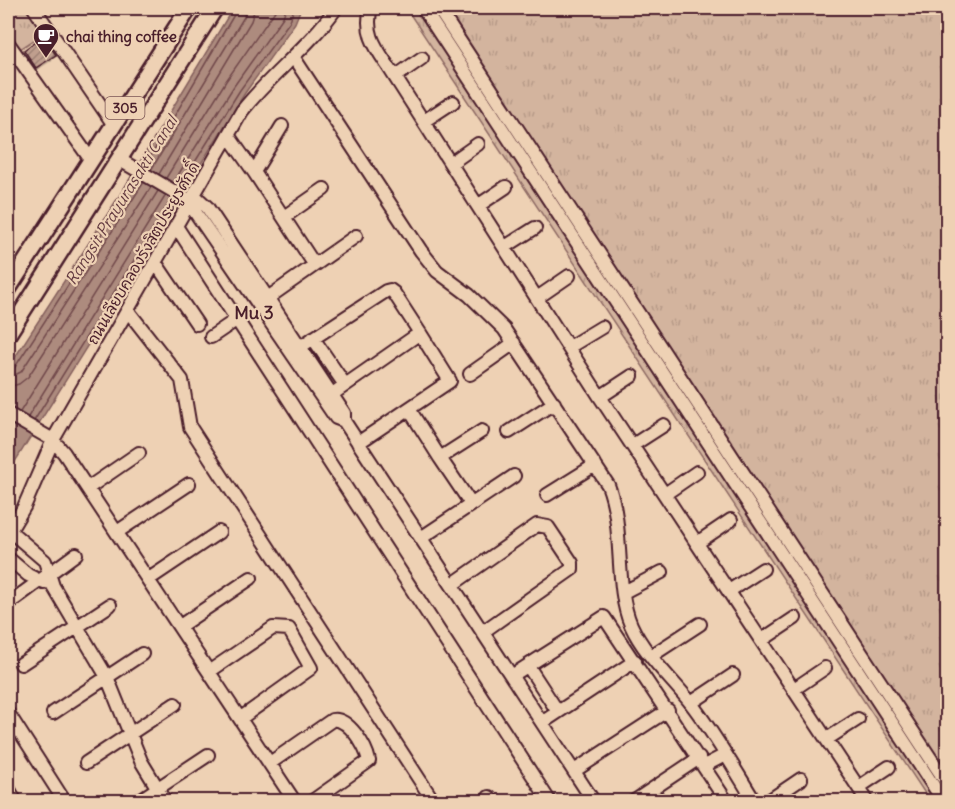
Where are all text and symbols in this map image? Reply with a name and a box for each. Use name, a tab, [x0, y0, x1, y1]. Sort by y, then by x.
cafe icon: chai thing coffee	[31, 21, 61, 59]
place label: chai thing coffee	[66, 27, 177, 47]
road number: 305	[106, 97, 144, 119]
water label: Rangsit Prayurasakti Canal	[61, 110, 183, 288]
street label: ถนนเลียบคลองรังสิตประยูรศักดิ์	[79, 156, 205, 349]
district label: Mu 3	[234, 301, 274, 324]

